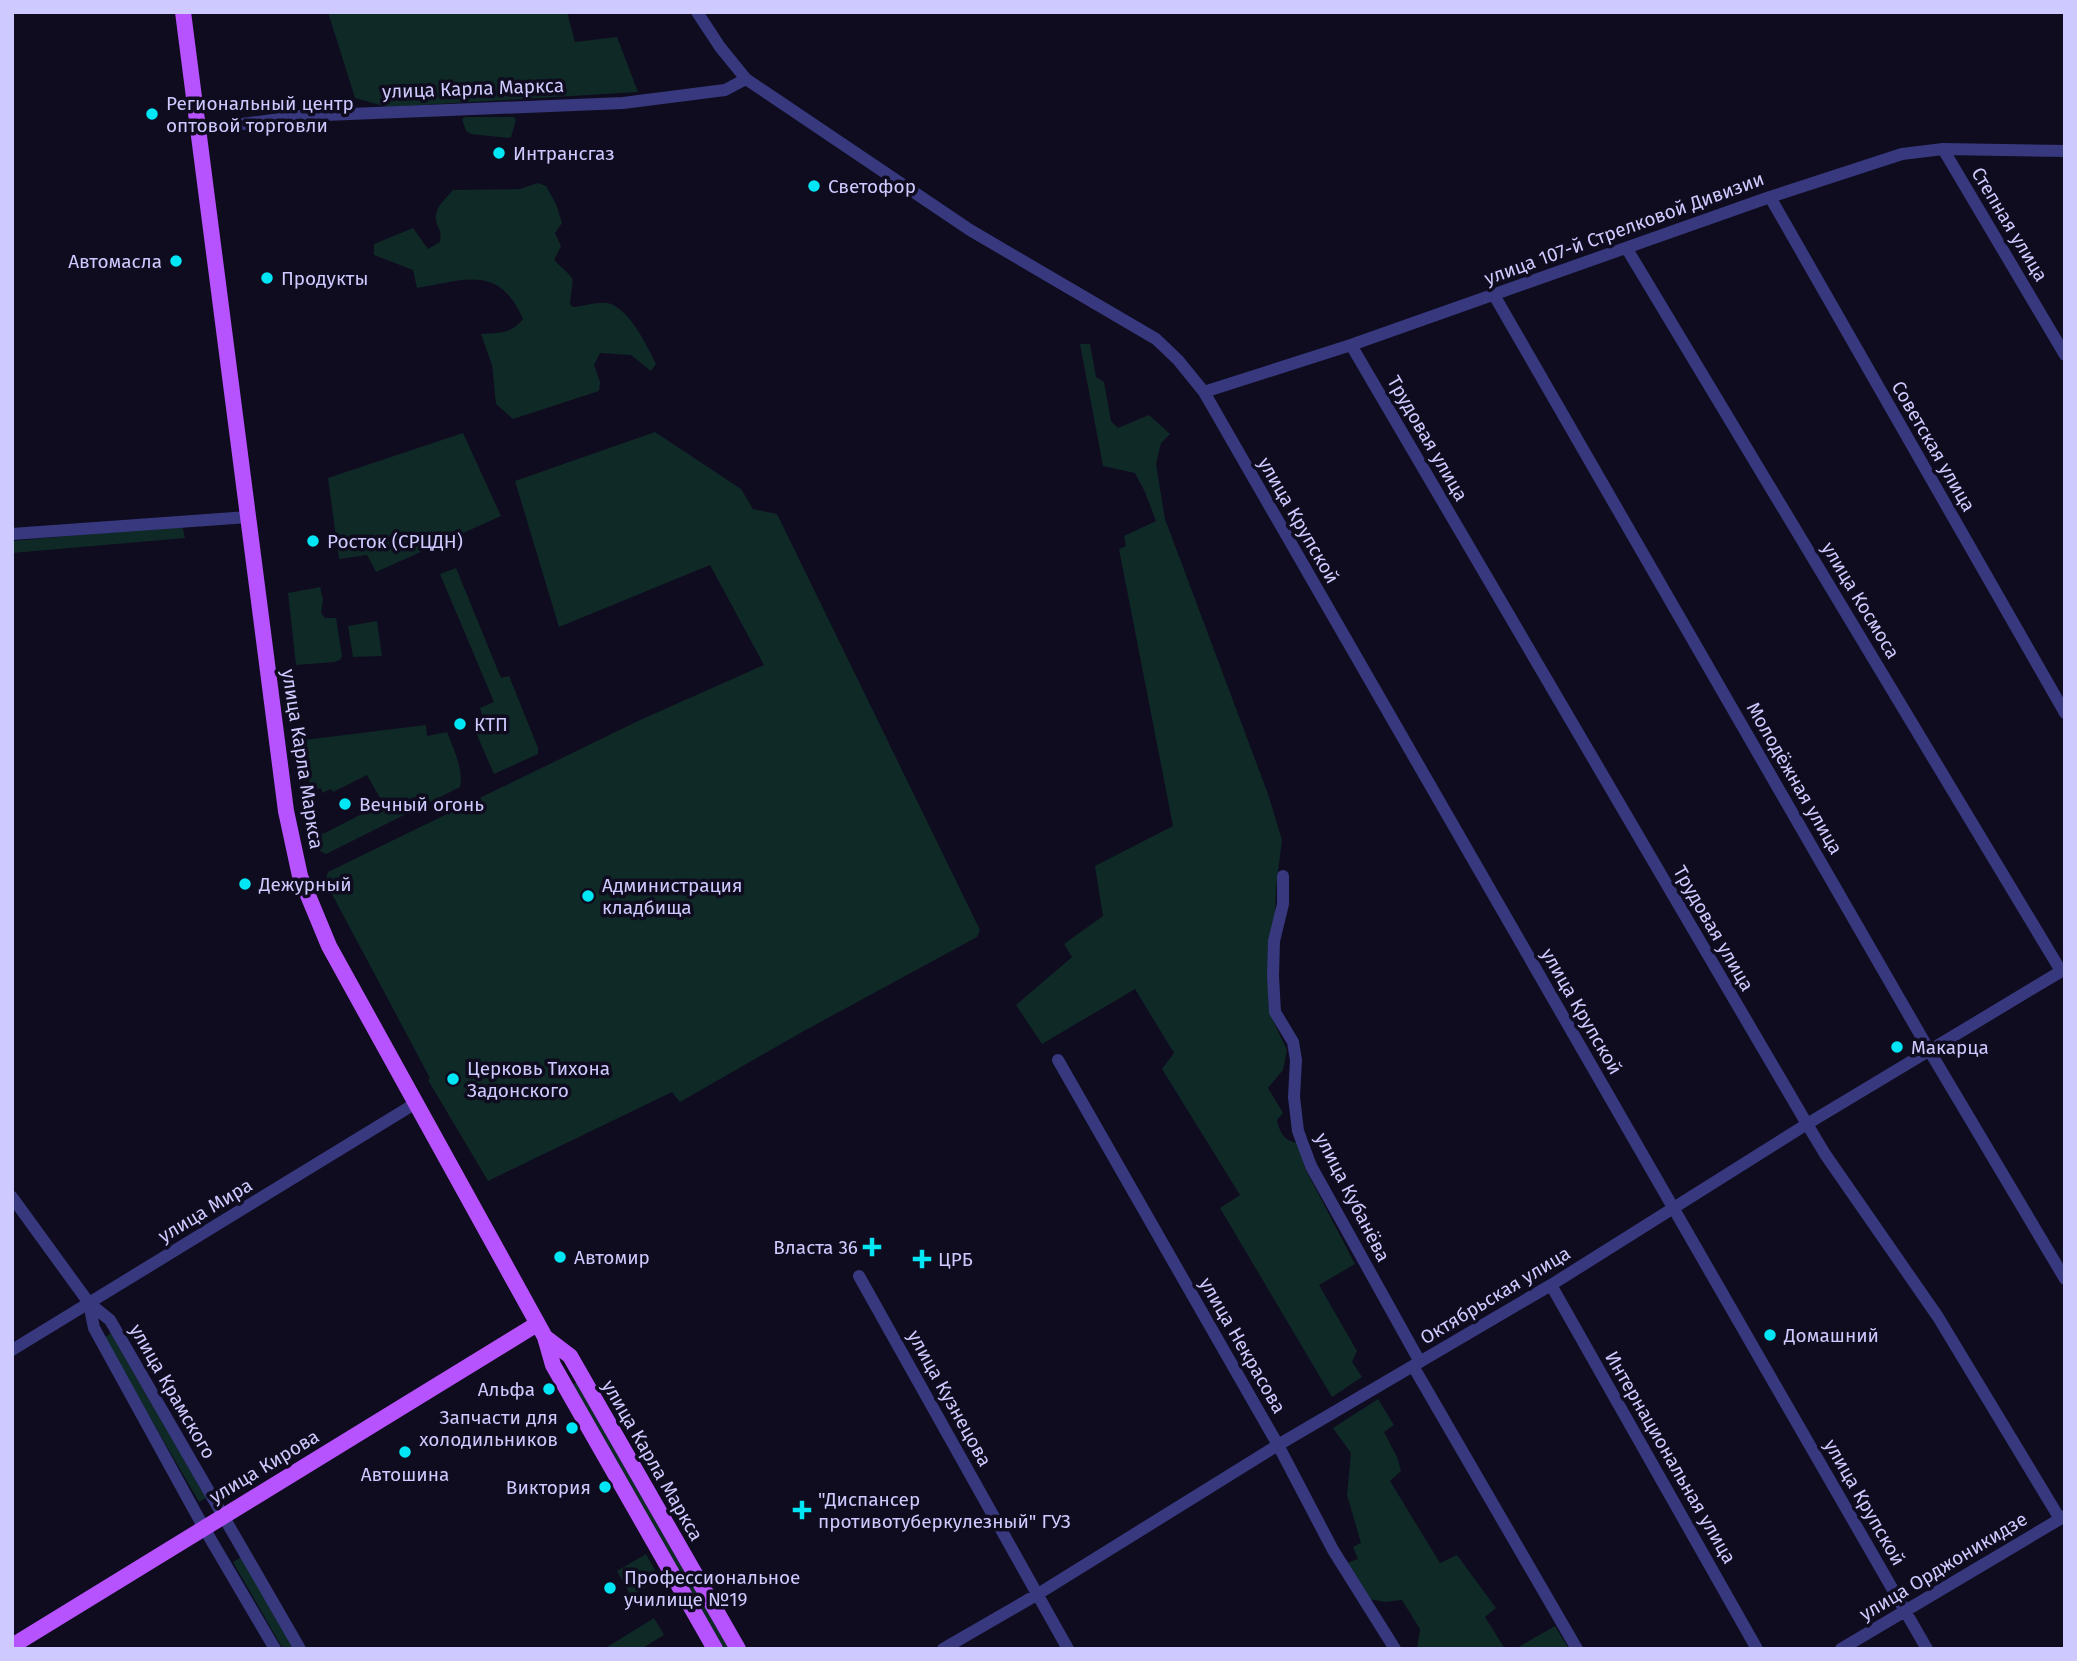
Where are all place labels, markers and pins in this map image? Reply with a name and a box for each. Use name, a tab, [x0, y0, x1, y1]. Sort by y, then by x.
place label: Региональный центр оптовой торговли	[166, 92, 354, 137]
marker: Региональный центр оптовой торговли	[144, 106, 160, 122]
place label: Интрансгаз	[513, 142, 615, 165]
marker: Интрансгаз	[491, 145, 507, 161]
place label: Светофор	[828, 175, 916, 198]
marker: Светофор	[806, 178, 822, 194]
place label: Автомасла	[68, 250, 162, 273]
marker: Автомасла	[168, 253, 184, 269]
place label: Продукты	[281, 267, 368, 290]
marker: Продукты	[259, 270, 275, 286]
place label: Росток (СРЦДН)	[327, 530, 463, 553]
marker: Росток (СРЦДН)	[305, 533, 321, 549]
place label: КТП	[474, 713, 508, 736]
marker: КТП	[452, 716, 468, 732]
place label: Вечный огонь	[359, 793, 484, 816]
marker: Вечный огонь	[337, 796, 353, 812]
place label: Дежурный	[258, 873, 352, 896]
place label: Администрация кладбища	[602, 874, 742, 919]
marker: Дежурный	[237, 876, 253, 892]
marker: Администрация кладбища	[580, 888, 596, 904]
place label: Макарца	[1911, 1036, 1989, 1059]
marker: Макарца	[1889, 1039, 1905, 1055]
place label: Церковь Тихона Задонского	[467, 1057, 610, 1102]
marker: Церковь Тихона Задонского	[445, 1071, 461, 1087]
place label: Власта 36	[773, 1236, 858, 1259]
marker: Власта 36	[864, 1239, 880, 1255]
place label: Автомир	[574, 1246, 650, 1269]
place label: ЦРБ	[938, 1248, 973, 1271]
marker: Автомир	[552, 1249, 568, 1265]
marker: ЦРБ	[912, 1249, 932, 1269]
place label: Домашний	[1783, 1324, 1879, 1347]
marker: Домашний	[1762, 1327, 1778, 1343]
place label: Альфа	[478, 1378, 535, 1401]
marker: Альфа	[541, 1381, 557, 1397]
place label: Запчасти для холодильников	[419, 1406, 558, 1451]
marker: Запчасти для холодильников	[564, 1420, 580, 1436]
marker: Автошина	[397, 1444, 413, 1460]
place label: Автошина	[361, 1463, 449, 1486]
place label: Виктория	[506, 1476, 591, 1499]
marker: Виктория	[597, 1479, 613, 1495]
place label: "Диспансер противотуберкулезный" ГУЗ	[818, 1488, 1071, 1533]
marker: "Диспансер противотуберкулезный" ГУЗ	[792, 1500, 812, 1520]
place label: Профессиональное училище №19	[624, 1566, 800, 1611]
marker: Профессиональное училище №19	[602, 1580, 618, 1596]

